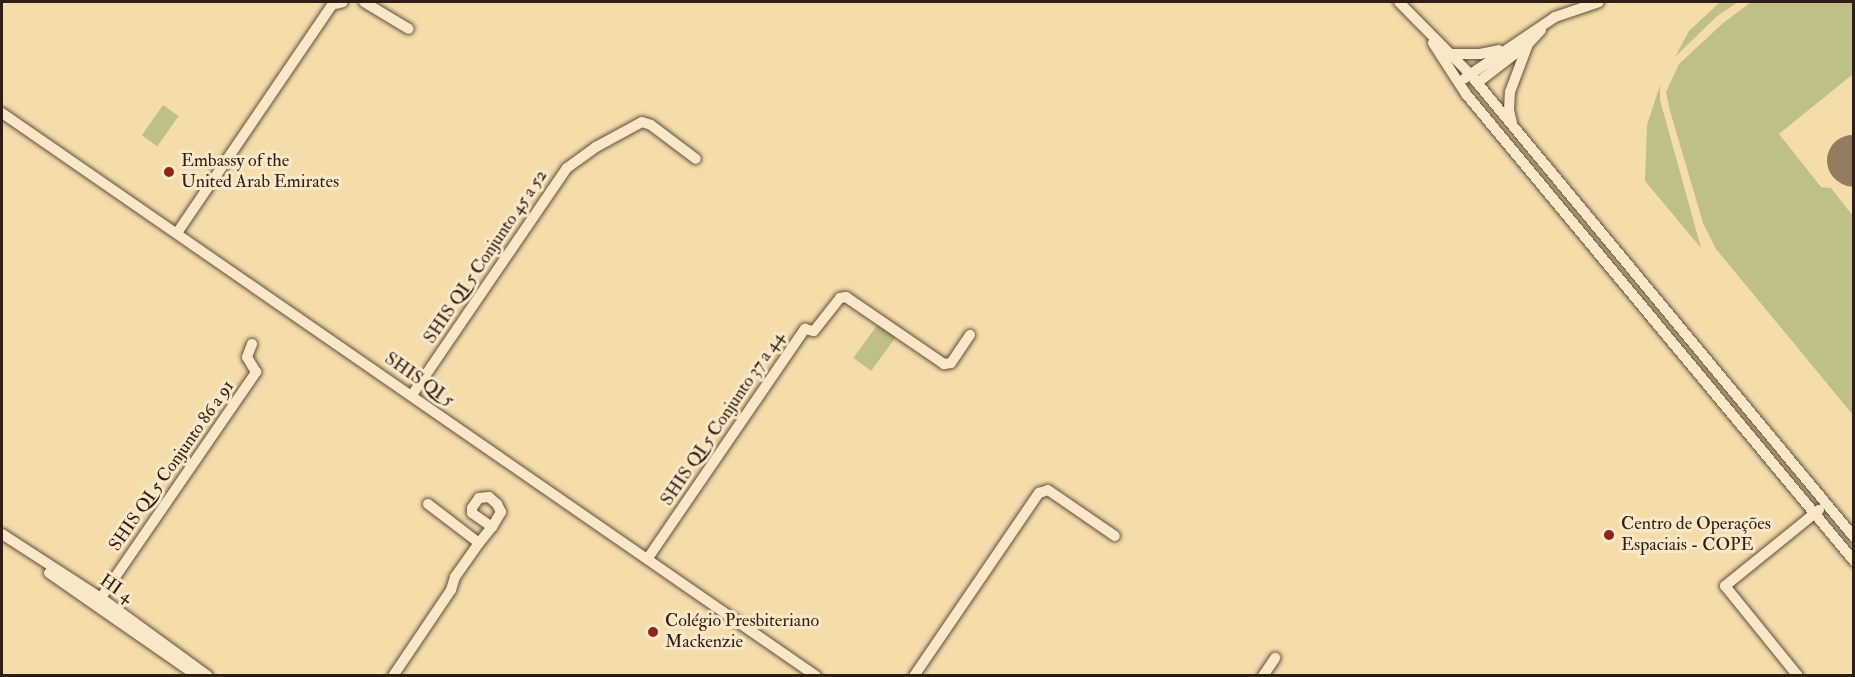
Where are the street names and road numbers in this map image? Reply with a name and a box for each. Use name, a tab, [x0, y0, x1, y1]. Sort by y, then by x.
street label: SHIS QI 5 Conjunto 45 a 52	[420, 166, 552, 348]
street label: SHIS QI 5 Conjunto 37 a 44	[657, 328, 789, 510]
street label: SHIS QI 5	[380, 348, 458, 412]
street label: SHIS QI 5 Conjunto 86 a 91	[105, 376, 239, 556]
street label: HI 4	[95, 570, 137, 608]

